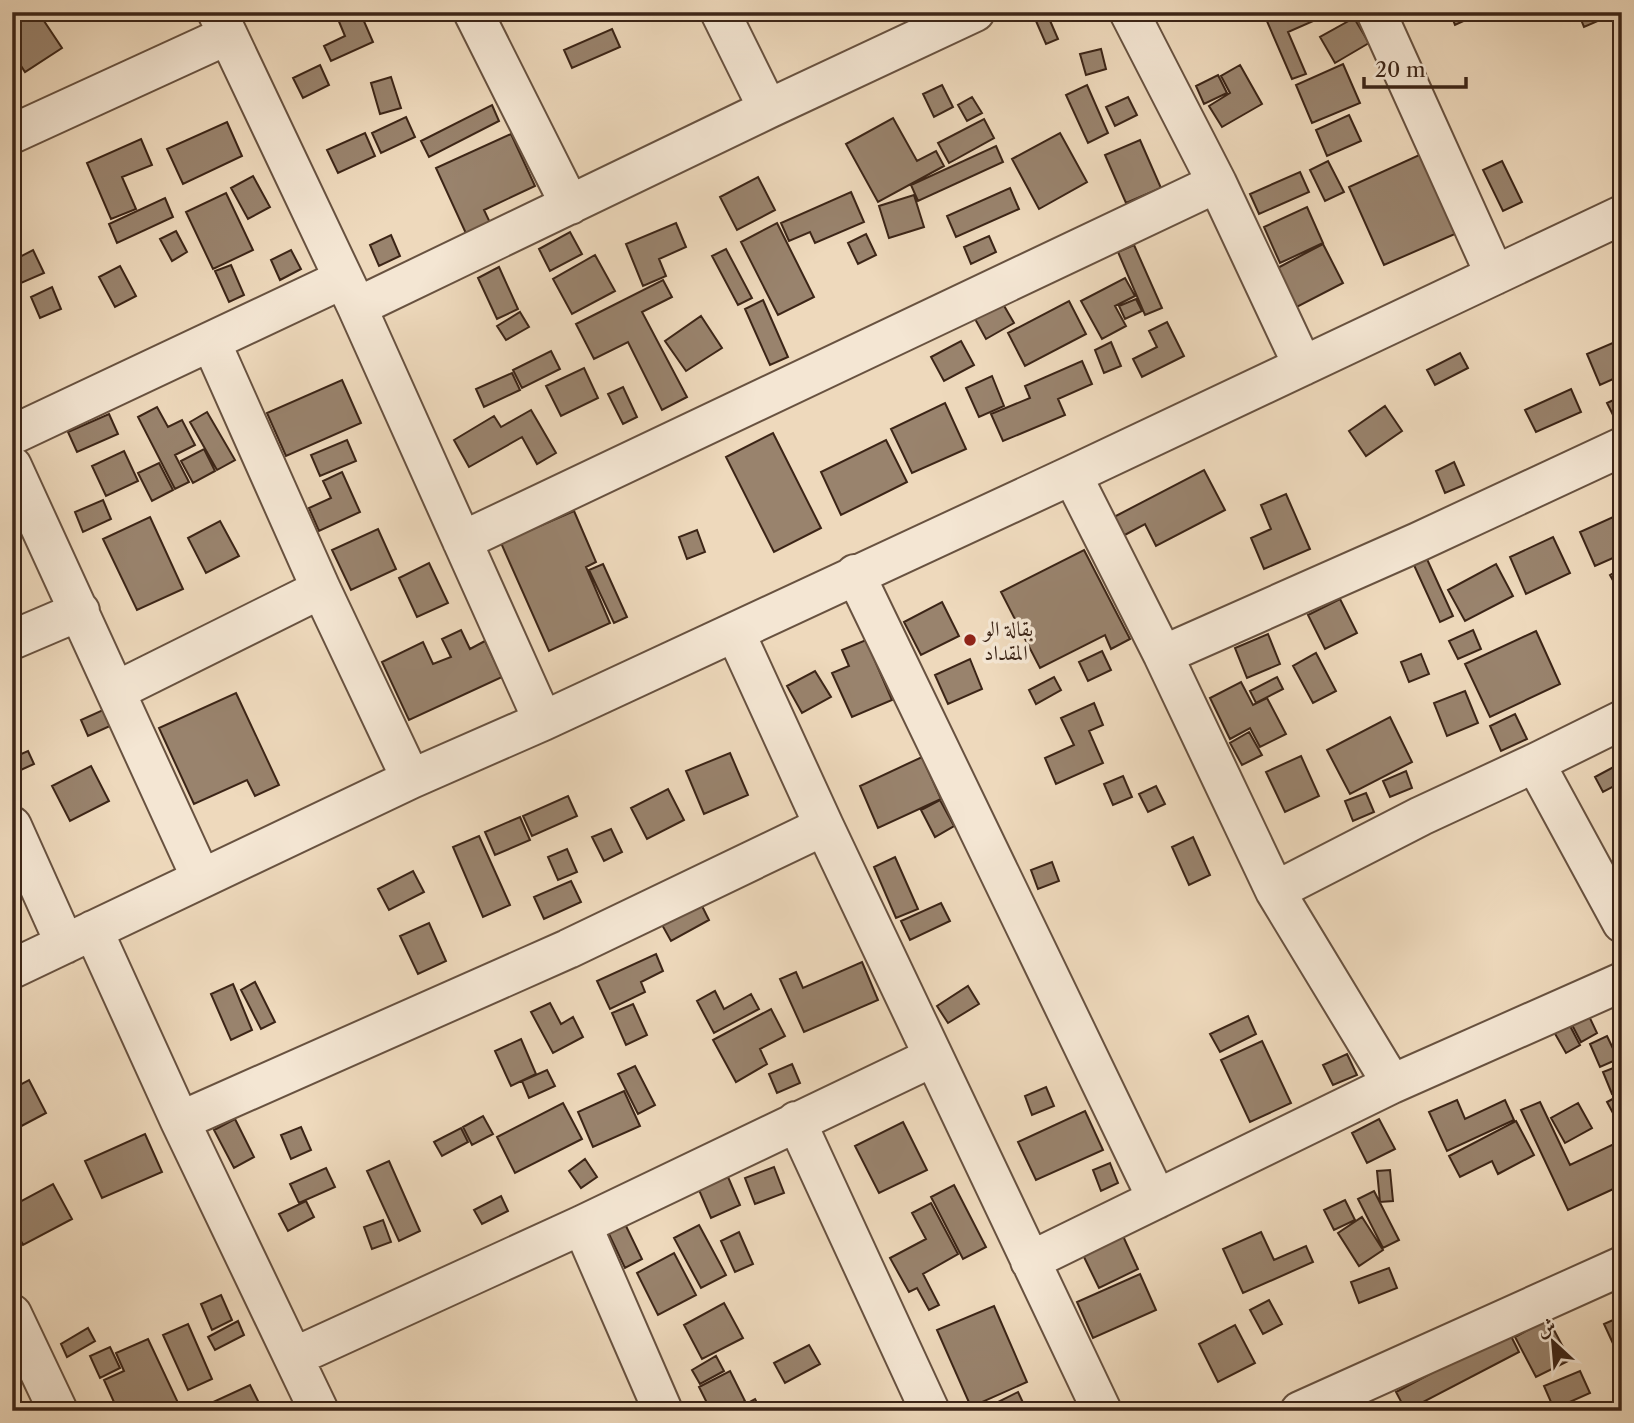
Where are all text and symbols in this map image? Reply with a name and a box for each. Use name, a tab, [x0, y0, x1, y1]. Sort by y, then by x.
scale bar	[1364, 46, 1466, 90]
text: 20 m	[1375, 57, 1426, 82]
place label: بقالة الو المقداد	[982, 616, 1033, 665]
marker: بقالة الو المقداد	[962, 632, 978, 648]
north arrow	[1518, 1308, 1588, 1378]
text: ش	[1532, 1313, 1559, 1342]

